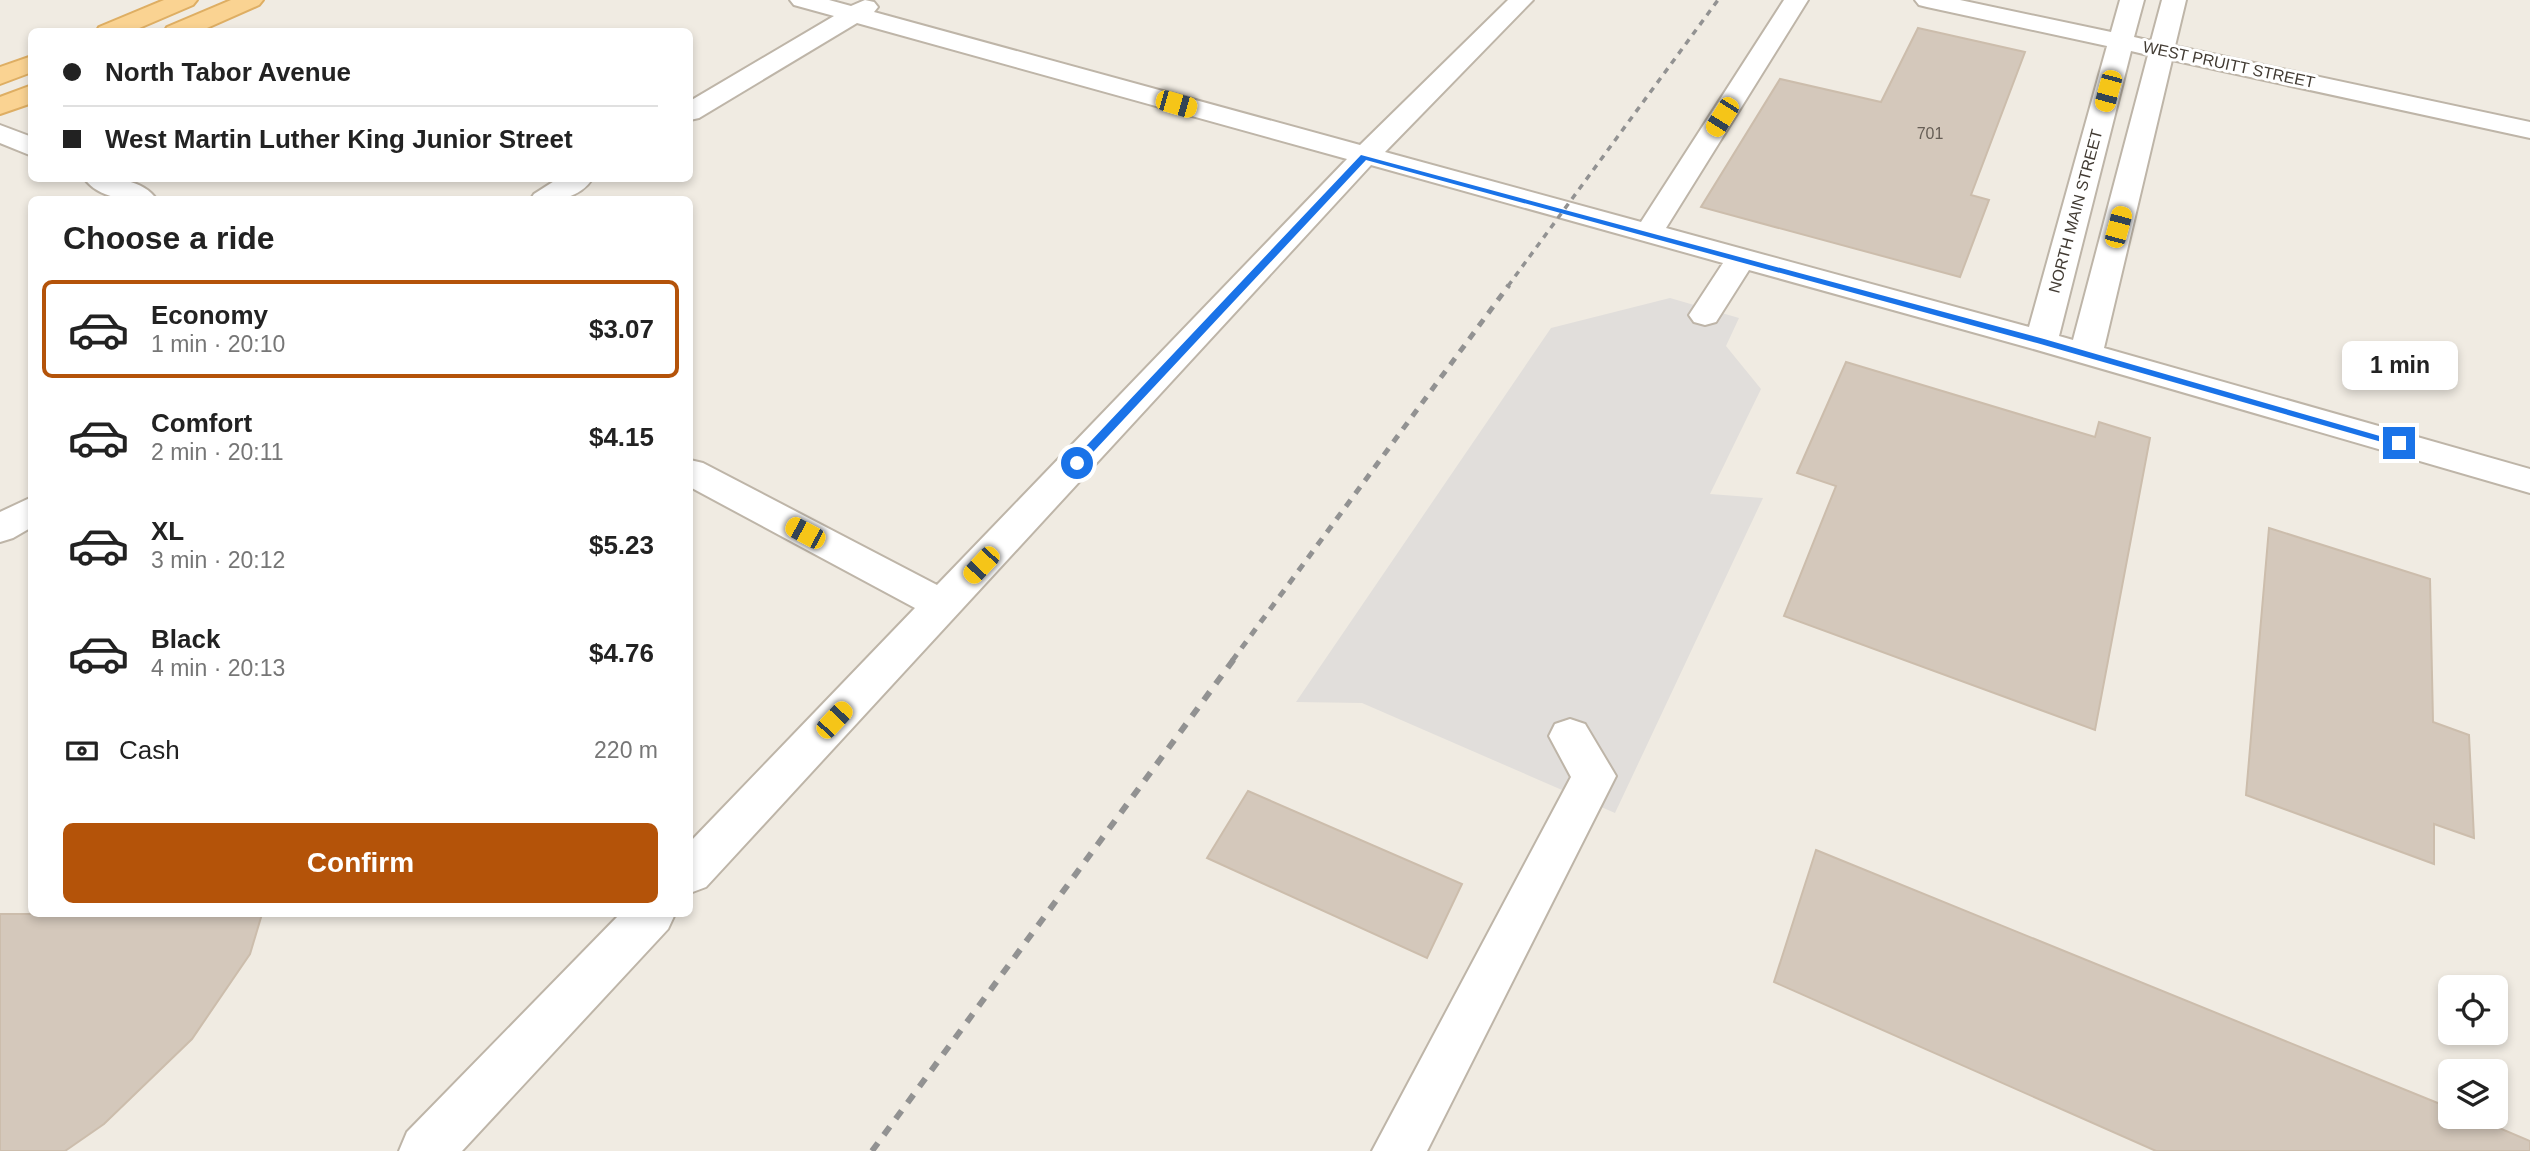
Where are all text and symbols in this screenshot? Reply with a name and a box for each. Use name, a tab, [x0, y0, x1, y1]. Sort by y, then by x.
street label: WEST PRUITT STREET	[2141, 38, 2317, 91]
text: North Tabor Avenue	[105, 57, 351, 87]
car	[2093, 68, 2124, 114]
car	[1153, 88, 1200, 120]
car	[1702, 94, 1743, 140]
text: West Martin Luther King Junior Street	[105, 124, 573, 154]
house number: 701	[1917, 125, 1943, 142]
street label: NORTH MAIN STREET	[2045, 127, 2106, 295]
car	[2103, 204, 2134, 250]
text: Choose a ride	[63, 220, 275, 256]
icon: car	[67, 298, 130, 361]
text: Economy	[151, 300, 268, 330]
text: $3.07	[589, 314, 654, 344]
text: 1 min · 20:10	[151, 331, 285, 357]
callout: 1 min	[2341, 342, 2457, 390]
text: 1 min	[2370, 352, 2430, 378]
icon: car	[67, 406, 130, 469]
text: Comfort	[151, 408, 252, 438]
text: $4.15	[589, 422, 654, 452]
route end	[2383, 427, 2415, 459]
text: 2 min · 20:11	[151, 439, 284, 465]
route start	[1061, 447, 1093, 479]
icon: car	[67, 514, 130, 577]
car	[782, 514, 829, 552]
text: XL	[151, 516, 184, 546]
text: $5.23	[589, 530, 654, 560]
car	[959, 542, 1004, 588]
text: 3 min · 20:12	[151, 547, 285, 573]
icon: car	[67, 622, 130, 685]
text: Black	[151, 624, 220, 654]
text: $4.76	[589, 638, 654, 668]
text: 4 min · 20:13	[151, 655, 285, 681]
car	[812, 697, 857, 743]
icon: cash	[63, 732, 101, 770]
text: Cash	[119, 735, 180, 765]
text: 220 m	[594, 737, 658, 763]
button: Confirm	[63, 823, 658, 903]
map controls	[2438, 975, 2508, 1129]
button: locate	[2438, 975, 2508, 1045]
button: layers	[2438, 1059, 2508, 1129]

